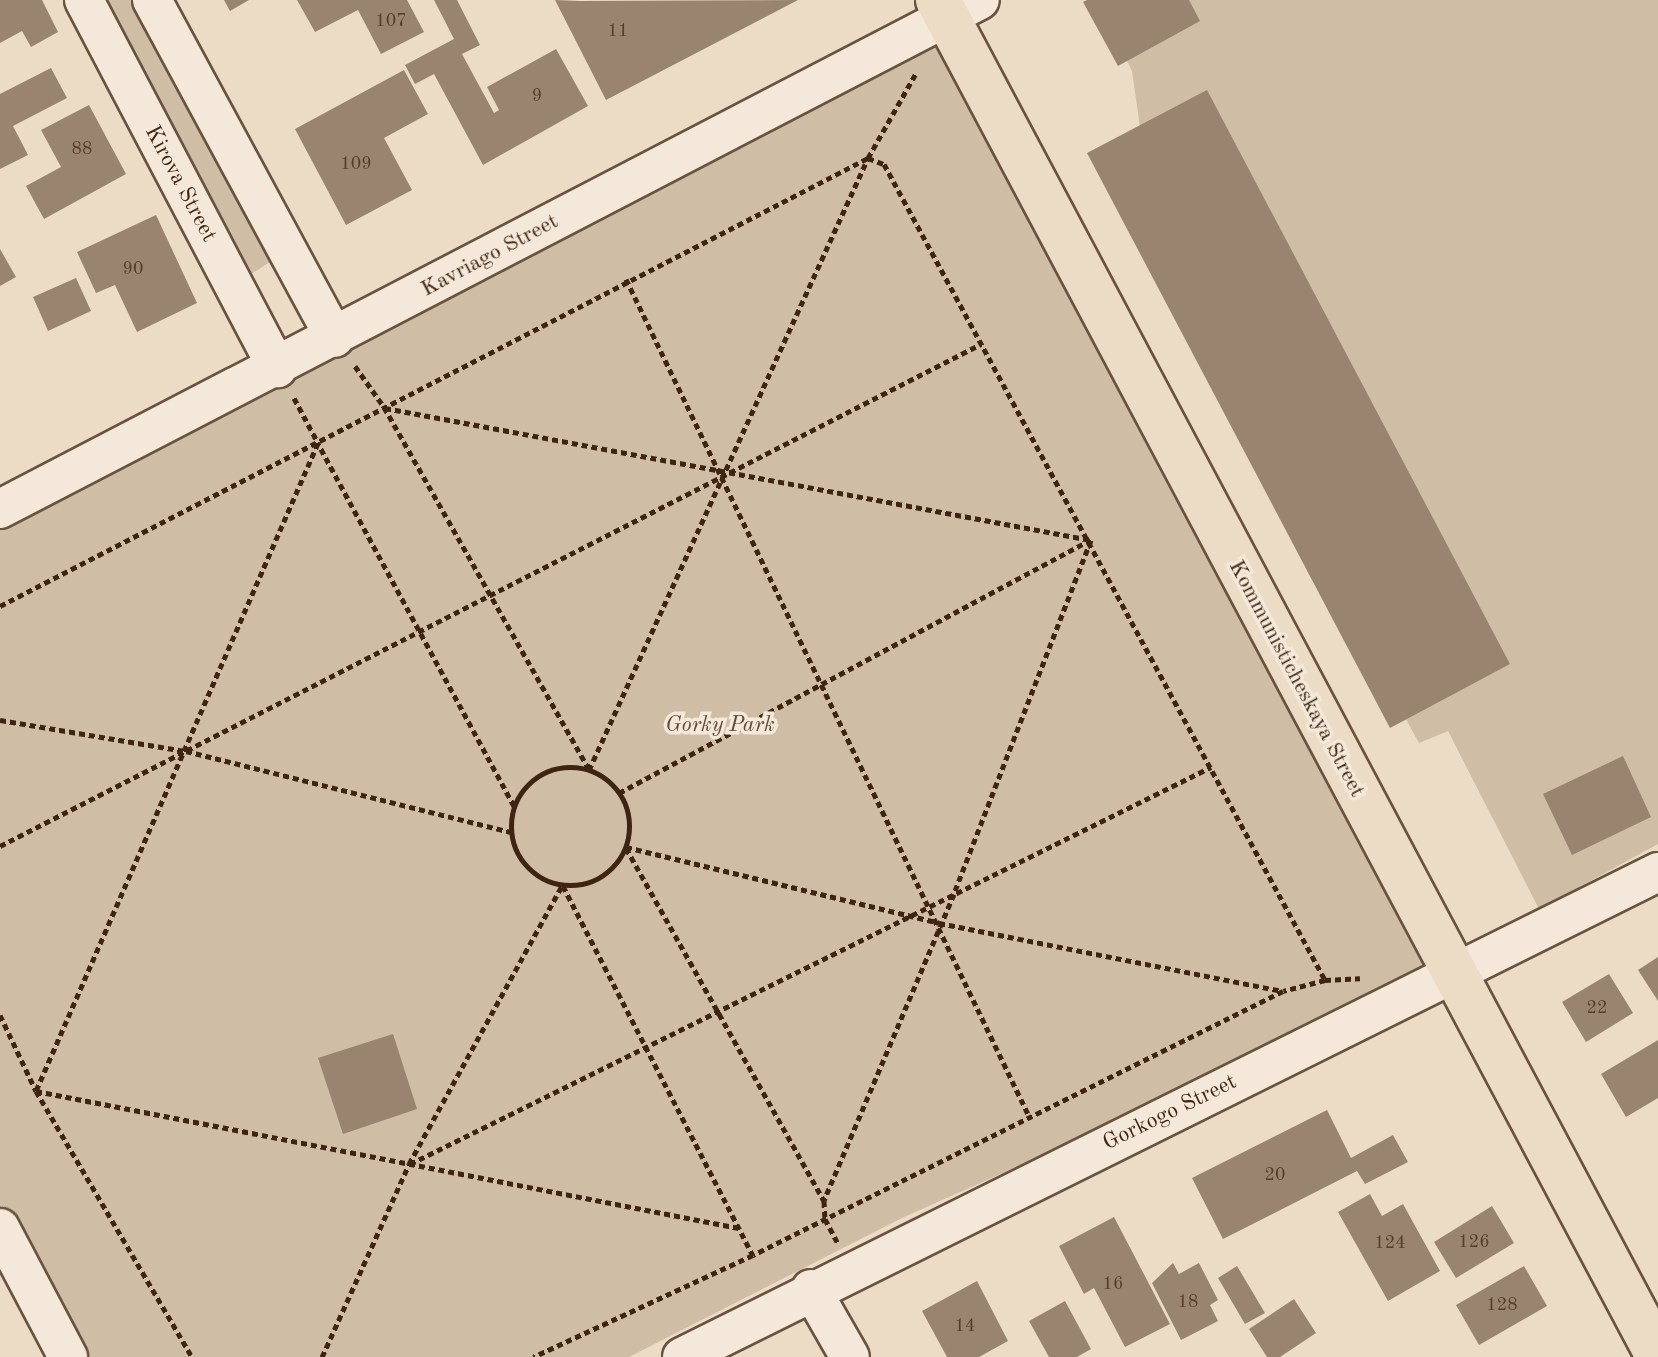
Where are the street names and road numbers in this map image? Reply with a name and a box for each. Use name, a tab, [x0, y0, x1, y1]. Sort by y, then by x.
street label: Kirova Street	[138, 121, 222, 247]
street label: Kavriago Street	[417, 209, 563, 303]
street label: Kommunisticheskaya Street	[1222, 556, 1370, 802]
street label: Gorkogo Street	[1099, 1069, 1241, 1157]

